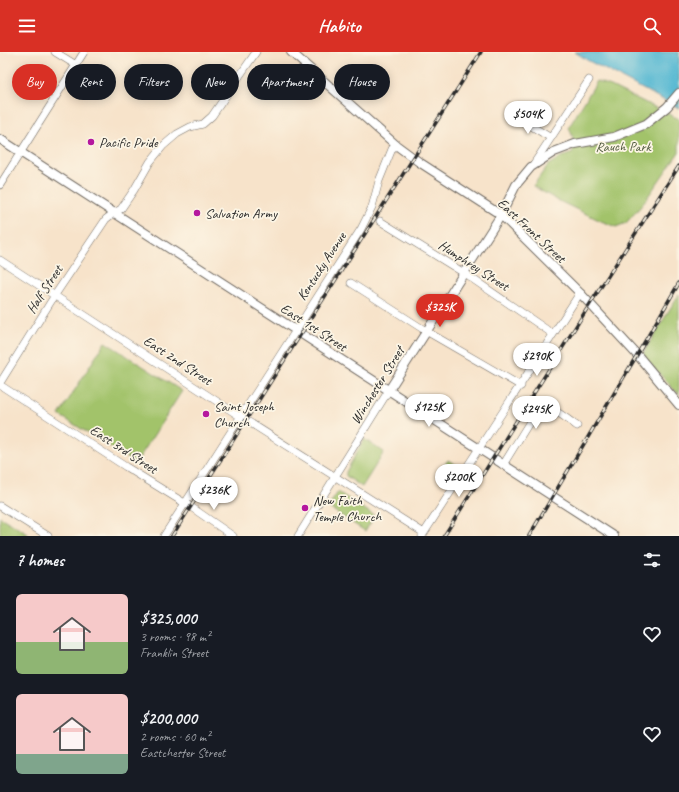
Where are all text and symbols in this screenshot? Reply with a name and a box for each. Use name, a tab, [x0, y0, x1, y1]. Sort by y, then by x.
icon: menu	[16, 15, 38, 37]
text: Habito	[318, 15, 361, 37]
icon: search	[641, 15, 663, 37]
chip: Buy	[12, 64, 57, 100]
chip: Rent	[65, 64, 116, 100]
chip: Filters	[124, 64, 183, 100]
chip: New	[191, 64, 239, 100]
chip: Apartment	[247, 64, 326, 100]
chip: House	[334, 64, 390, 100]
pin: $504K	[500, 101, 556, 135]
text: $504K	[513, 106, 543, 122]
place label: Pacific Pride	[99, 134, 159, 151]
marker: Pacific Pride	[86, 137, 96, 147]
park label: Rauch Park	[595, 138, 652, 155]
street label: East Front Street	[494, 194, 570, 267]
place label: Salvation Army	[205, 205, 278, 222]
marker: Salvation Army	[192, 208, 202, 218]
street label: Kentucky Avenue	[293, 228, 351, 304]
street label: Humphrey Street	[435, 236, 513, 295]
street label: Half Street	[23, 261, 67, 317]
pin: $325K	[412, 294, 468, 328]
text: $325K	[425, 299, 455, 315]
street label: East 1st Street	[277, 300, 351, 356]
street label: East 2nd Street	[140, 332, 216, 390]
street label: Winchester Street	[347, 341, 409, 427]
pin: $290K	[509, 343, 565, 377]
text: $290K	[522, 348, 552, 364]
pin: $125K	[401, 394, 457, 428]
pin: $245K	[508, 396, 564, 430]
place label: Saint Joseph Church	[214, 398, 275, 431]
text: $125K	[414, 399, 444, 415]
text: $245K	[521, 401, 551, 417]
marker: Saint Joseph Church	[201, 409, 211, 419]
street label: East 3rd Street	[87, 421, 162, 478]
pin: $200K	[431, 464, 487, 498]
text: $200K	[444, 469, 474, 485]
pin: $236K	[186, 477, 242, 511]
text: $236K	[199, 482, 229, 498]
place label: New Faith Temple Church	[313, 492, 383, 525]
marker: New Faith Temple Church	[300, 503, 310, 513]
icon: filters	[641, 549, 663, 571]
text: 7 homes	[16, 550, 64, 571]
text: $325,000	[140, 608, 197, 629]
icon: home	[48, 610, 96, 658]
icon: heart	[641, 623, 663, 645]
text: 3 rooms · 98 m²	[140, 629, 210, 645]
text: Franklin Street	[140, 645, 208, 661]
text: $200,000	[140, 708, 197, 729]
icon: home	[48, 710, 96, 758]
icon: heart	[641, 723, 663, 745]
text: 2 rooms · 60 m²	[140, 729, 210, 745]
text: Eastchester Street	[140, 745, 225, 761]

